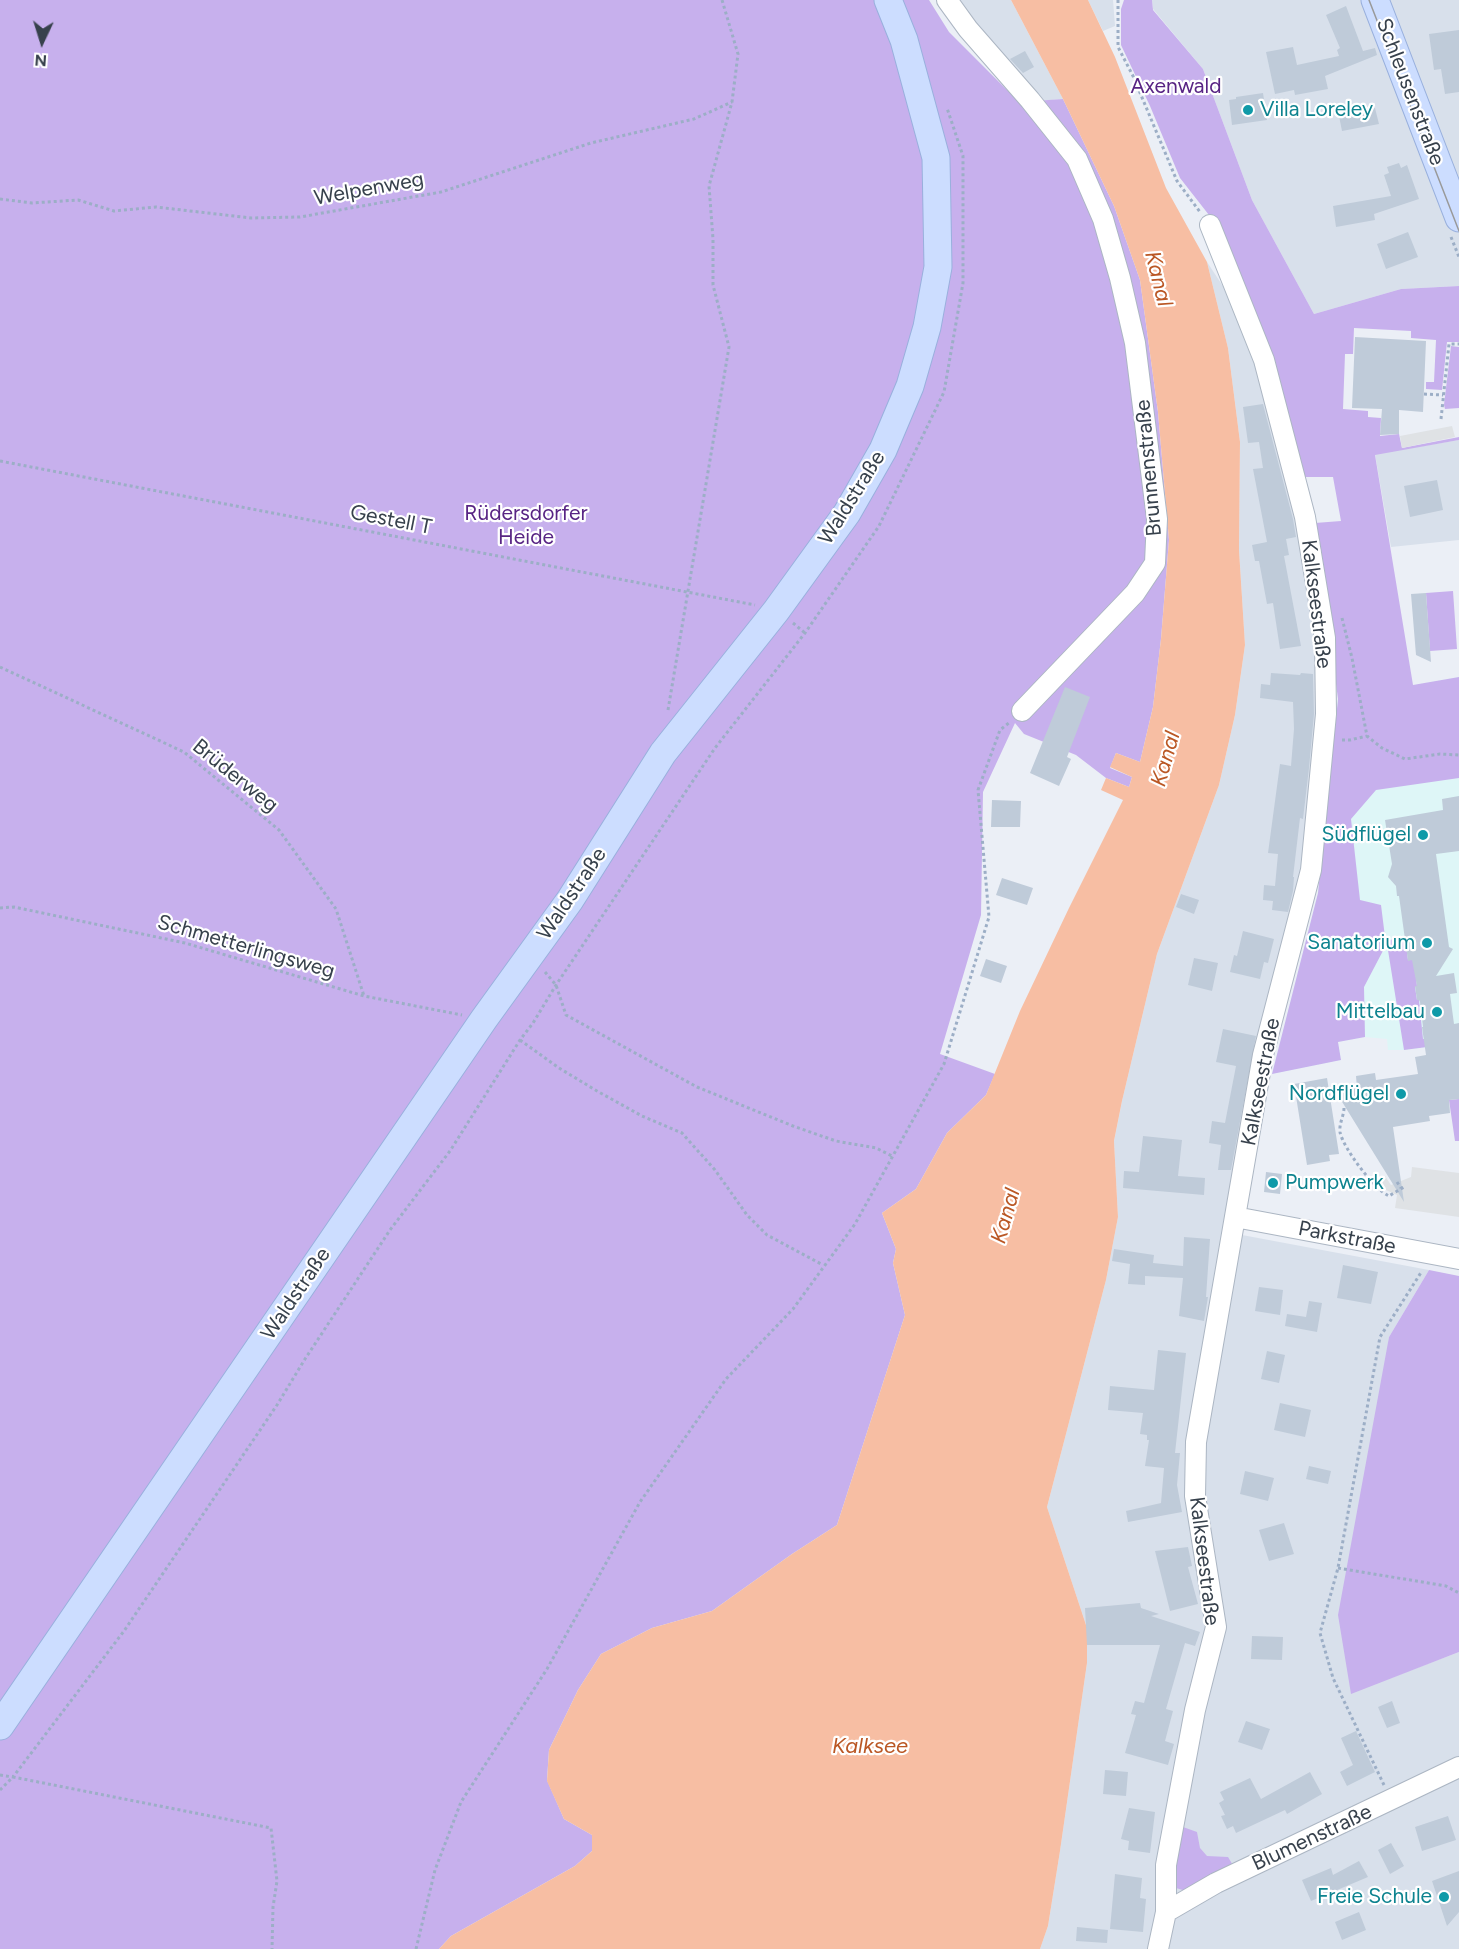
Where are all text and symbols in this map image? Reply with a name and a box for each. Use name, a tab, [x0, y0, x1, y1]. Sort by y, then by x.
north arrow	[12, 12, 72, 72]
street label: Schleusenstraße	[1370, 15, 1450, 169]
text: N	[34, 51, 48, 70]
park label: Axenwald	[1131, 74, 1221, 100]
place label: Villa Loreley	[1260, 97, 1373, 123]
marker: Villa Loreley	[1241, 103, 1255, 117]
street label: Welpenweg	[312, 167, 426, 211]
water label: Kanal	[1138, 249, 1178, 309]
street label: Brunnenstraße	[1130, 399, 1168, 537]
street label: Waldstraße	[813, 446, 891, 550]
street label: Gestell T	[348, 500, 434, 540]
park label: Rüdersdorfer Heide	[464, 501, 588, 551]
street label: Kalkseestraße	[1296, 538, 1336, 670]
water label: Kanal	[1146, 728, 1186, 790]
street label: Brüderweg	[187, 734, 283, 818]
place label: Südflügel	[1322, 822, 1411, 848]
marker: Südflügel	[1416, 828, 1430, 842]
street label: Waldstraße	[532, 843, 612, 945]
street label: Schmetterlingsweg	[155, 910, 337, 984]
place label: Sanatorium	[1307, 930, 1415, 956]
marker: Sanatorium	[1420, 936, 1434, 950]
place label: Mittelbau	[1336, 999, 1425, 1025]
marker: Mittelbau	[1430, 1005, 1444, 1019]
street label: Kalkseestraße	[1236, 1016, 1286, 1148]
place label: Nordflügel	[1289, 1081, 1389, 1107]
marker: Nordflügel	[1394, 1087, 1408, 1101]
place label: Pumpwerk	[1285, 1170, 1384, 1196]
marker: Pumpwerk	[1266, 1176, 1280, 1190]
water label: Kanal	[986, 1185, 1026, 1247]
street label: Parkstraße	[1296, 1216, 1398, 1260]
street label: Waldstraße	[256, 1243, 336, 1345]
street label: Kalkseestraße	[1184, 1495, 1224, 1627]
water label: Kalksee	[832, 1734, 908, 1760]
street label: Blumenstraße	[1248, 1799, 1376, 1877]
place label: Freie Schule	[1317, 1884, 1432, 1910]
marker: Freie Schule	[1437, 1890, 1451, 1904]

